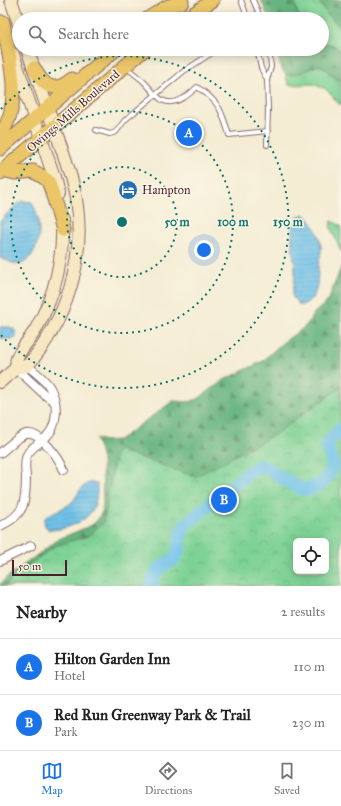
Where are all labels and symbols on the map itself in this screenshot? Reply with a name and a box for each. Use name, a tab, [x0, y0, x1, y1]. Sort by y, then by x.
street label: Owings Mills Boulevard	[24, 67, 123, 156]
pin: A	[176, 118, 202, 148]
hotel icon: Hampton	[117, 179, 139, 201]
place label: Hampton	[142, 183, 191, 197]
centre of rings	[115, 215, 129, 229]
text: 50 m	[164, 215, 191, 229]
text: 100 m	[217, 215, 250, 229]
text: 150 m	[273, 215, 304, 229]
your location	[194, 240, 214, 260]
pin: B	[211, 485, 237, 515]
scale bar	[12, 558, 67, 577]

